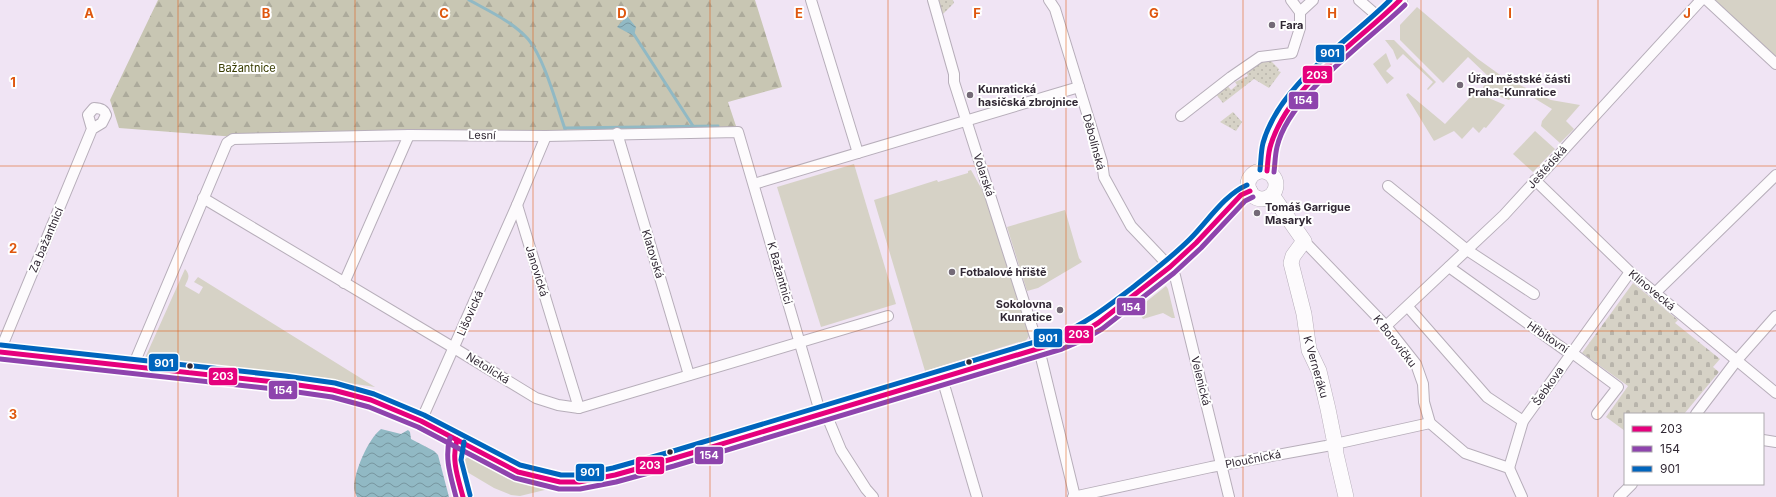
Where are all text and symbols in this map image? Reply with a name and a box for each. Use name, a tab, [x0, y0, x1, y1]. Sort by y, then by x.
text: A	[84, 5, 94, 21]
text: B	[262, 5, 271, 21]
text: C	[439, 5, 449, 21]
text: D	[617, 5, 627, 21]
text: E	[795, 5, 803, 21]
text: F	[973, 5, 981, 21]
text: G	[1149, 5, 1159, 21]
text: H	[1327, 5, 1337, 21]
text: I	[1508, 5, 1512, 21]
text: J	[1683, 5, 1691, 21]
place label: Fara	[1280, 18, 1303, 32]
marker: Fara	[1267, 20, 1277, 30]
line badge: 901	[1315, 44, 1345, 63]
text: 901	[1320, 46, 1340, 60]
park label: Bažantnice	[218, 61, 276, 75]
line badge: 203	[1302, 65, 1333, 84]
text: 203	[1306, 68, 1328, 82]
place label: Úřad městské části Praha-Kunratice	[1468, 72, 1571, 99]
text: 1	[10, 74, 16, 90]
marker: Úřad městské části Praha-Kunratice	[1455, 80, 1465, 90]
place label: Kunratická hasičská zbrojnice	[978, 82, 1079, 109]
marker: Kunratická hasičská zbrojnice	[965, 90, 975, 100]
line badge: 154	[1288, 91, 1319, 110]
text: 154	[1293, 93, 1313, 107]
street label: Děbolínská	[1080, 112, 1108, 172]
street label: Lesní	[468, 128, 496, 142]
street label: Ještědská	[1524, 143, 1570, 191]
street label: Volarská	[970, 152, 998, 198]
place label: Tomáš Garrigue Masaryk	[1265, 200, 1351, 227]
street label: Za bažantnicí	[26, 205, 66, 275]
marker: Tomáš Garrigue Masaryk	[1252, 208, 1262, 218]
street label: Klatovská	[639, 228, 667, 280]
text: 2	[9, 240, 17, 256]
street label: K Bažantnici	[764, 240, 796, 306]
street label: Janovická	[523, 244, 551, 298]
place label: Fotbalové hřiště	[960, 265, 1047, 279]
street label: Klínovecká	[1626, 266, 1678, 314]
marker: Fotbalové hřiště	[947, 267, 957, 277]
street label: Lišovická	[454, 288, 486, 338]
place label: Sokolovna Kunratice	[996, 297, 1052, 324]
line badge: 154	[1116, 297, 1146, 316]
text: 154	[1121, 300, 1141, 314]
marker: Sokolovna Kunratice	[1055, 305, 1065, 315]
street label: K Borovíčku	[1370, 312, 1420, 370]
street label: Hřbitovní	[1525, 318, 1572, 356]
line badge: 203	[1064, 325, 1094, 344]
text: 203	[1068, 327, 1090, 341]
line badge: 901	[1033, 328, 1063, 348]
text: 901	[1038, 331, 1058, 345]
street label: K Verneráku	[1300, 334, 1332, 400]
street label: Netolická	[464, 349, 512, 387]
line badge: 901	[148, 353, 179, 372]
street label: Velenická	[1188, 355, 1214, 407]
text: 901	[154, 356, 174, 370]
unlabelled marker	[964, 357, 974, 367]
unlabelled marker	[185, 361, 195, 371]
street label: Šebkova	[1529, 364, 1567, 408]
line badge: 203	[208, 367, 238, 386]
text: 203	[212, 369, 234, 383]
line badge: 154	[268, 380, 298, 400]
text: 154	[273, 383, 293, 397]
text: 3	[9, 406, 17, 422]
legend	[1624, 413, 1764, 485]
text: 203	[1660, 421, 1682, 436]
text: 154	[1660, 441, 1680, 456]
line badge: 154	[694, 446, 724, 465]
unlabelled marker	[665, 447, 675, 457]
street label: Ploučnická	[1224, 447, 1282, 471]
text: 154	[699, 448, 719, 462]
line badge: 203	[635, 456, 665, 475]
text: 203	[639, 458, 661, 472]
text: 901	[1660, 461, 1680, 476]
line badge: 901	[575, 463, 605, 482]
text: 901	[580, 465, 600, 479]

